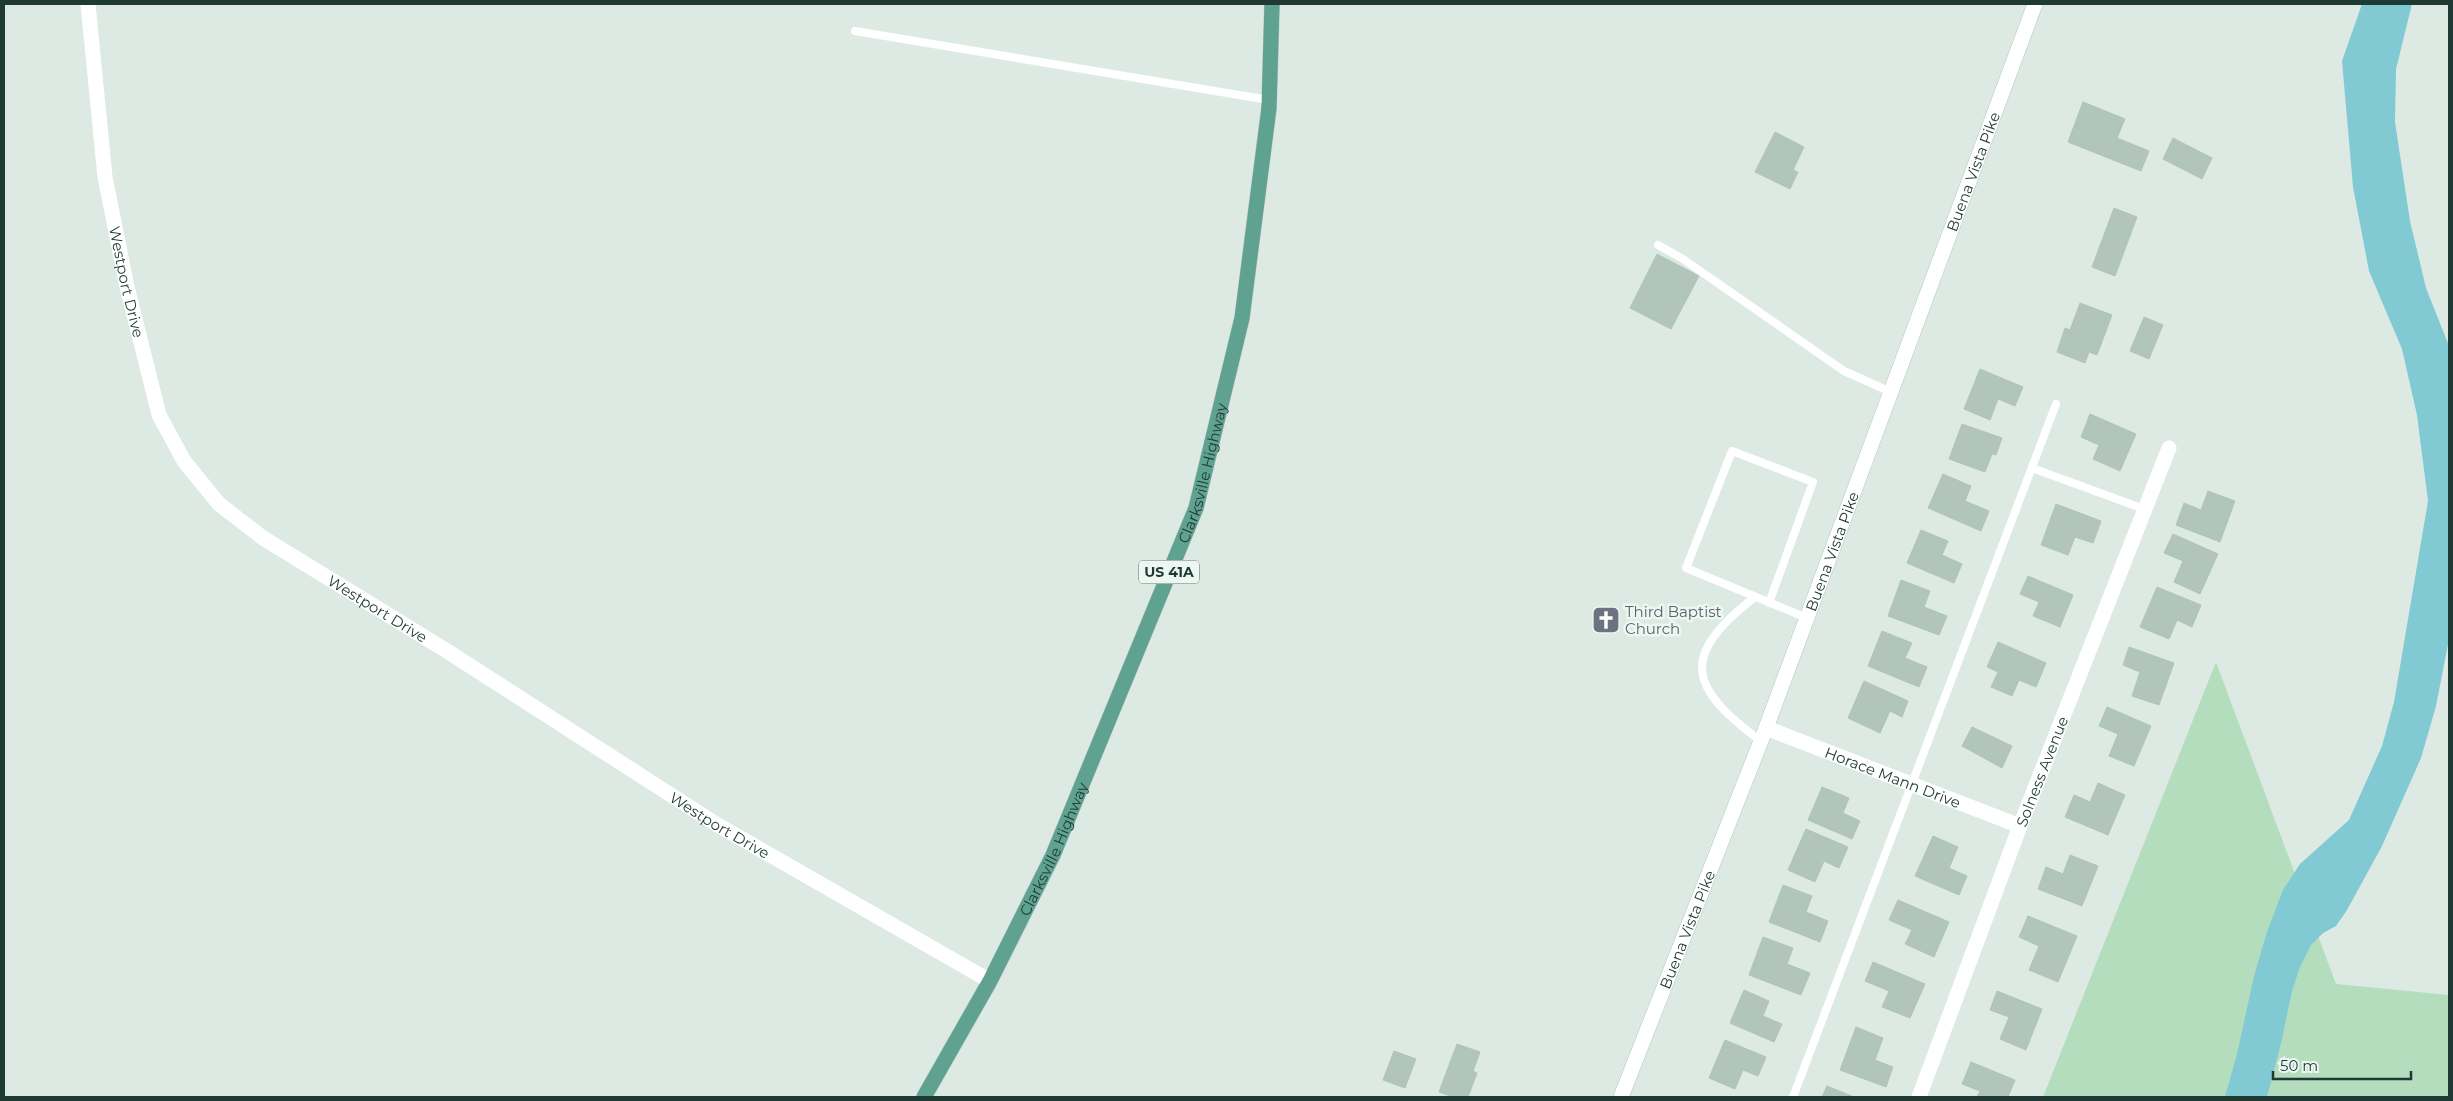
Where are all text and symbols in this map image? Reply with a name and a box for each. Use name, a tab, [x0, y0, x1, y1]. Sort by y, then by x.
street label: Buena Vista Pike	[1942, 109, 2004, 234]
street label: Westport Drive	[106, 225, 149, 339]
street label: Clarksville Highway	[1173, 400, 1231, 546]
street label: Buena Vista Pike	[1801, 489, 1863, 614]
road number: US 41A	[1139, 560, 1199, 584]
street label: Westport Drive	[324, 571, 431, 646]
place label: Third Baptist Church	[1625, 602, 1722, 638]
church icon: Third Baptist Church	[1591, 605, 1621, 635]
street label: Solness Avenue	[2011, 713, 2072, 829]
street label: Horace Mann Drive	[1822, 742, 1963, 812]
street label: Clarksville Highway	[1015, 778, 1092, 919]
street label: Westport Drive	[666, 787, 773, 862]
street label: Buena Vista Pike	[1655, 867, 1719, 992]
scale bar	[2273, 1048, 2410, 1080]
text: 50 m	[2280, 1056, 2318, 1075]

